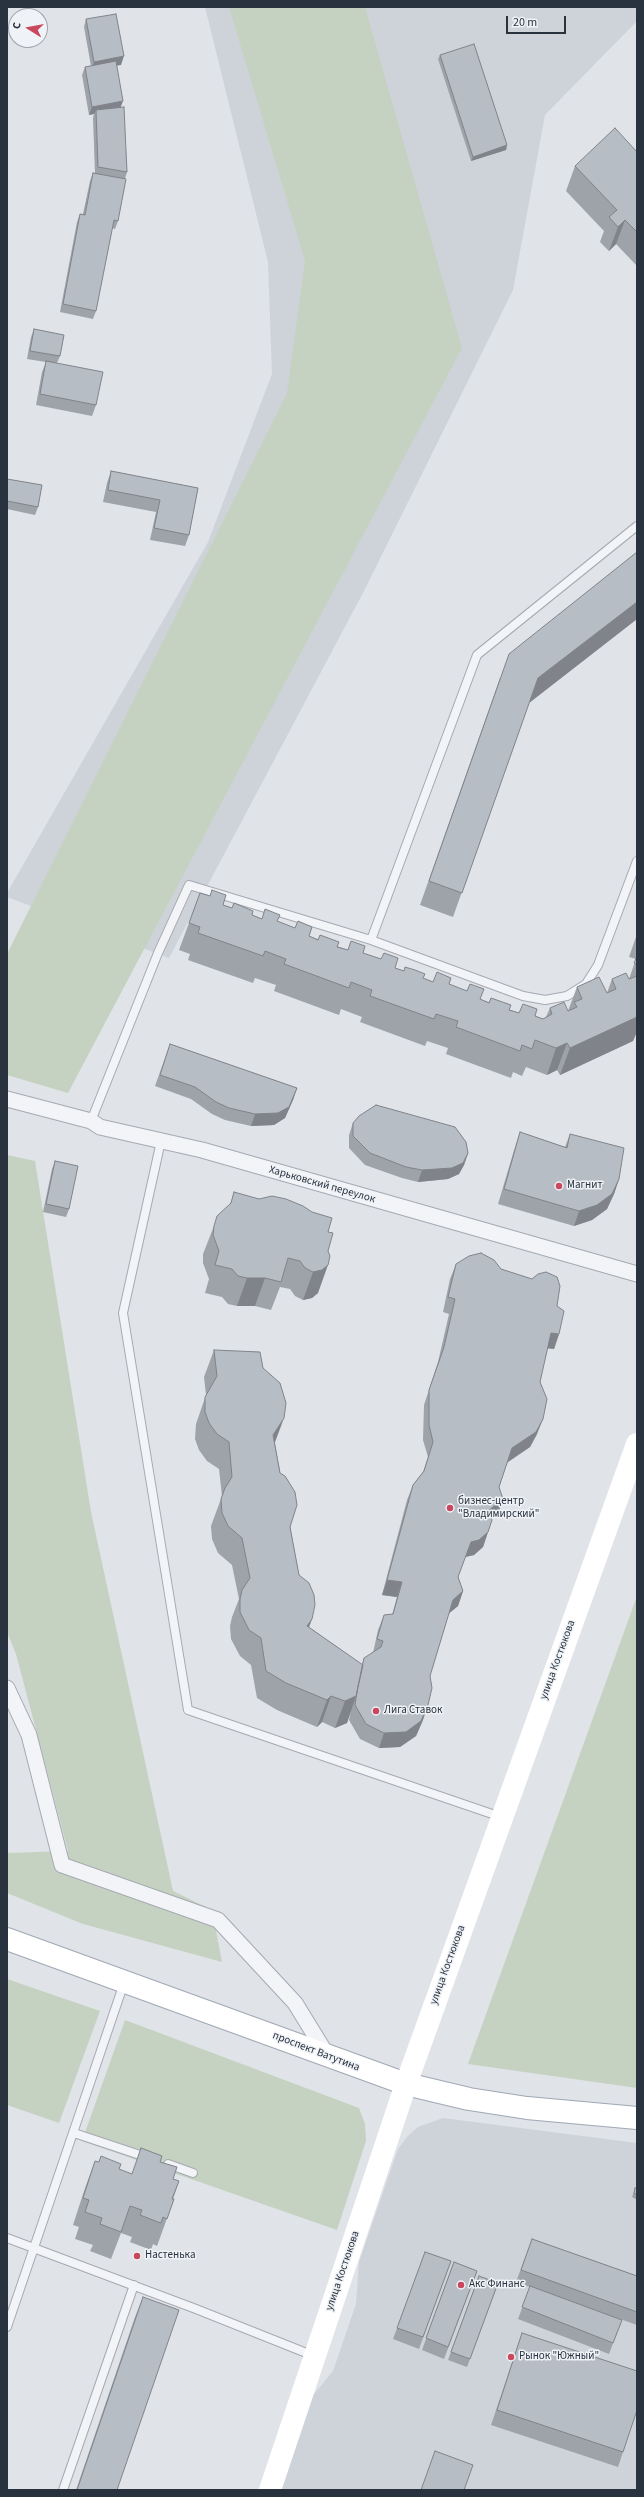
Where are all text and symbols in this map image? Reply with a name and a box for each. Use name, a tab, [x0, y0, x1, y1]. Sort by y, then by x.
north arrow	[8, 8, 48, 48]
scale bar	[508, 8, 568, 34]
text: 20 m	[513, 14, 537, 31]
text: С	[9, 21, 25, 30]
street label: Харьковский переулок	[267, 1164, 377, 1206]
place label: Магнит	[567, 1179, 603, 1193]
marker: Магнит	[554, 1181, 564, 1191]
place label: бизнес-центр "Владимирский"	[458, 1495, 539, 1521]
marker: бизнес-центр "Владимирский"	[445, 1503, 455, 1513]
street label: улица Костюкова	[537, 1618, 579, 1702]
place label: Лига Ставок	[384, 1704, 442, 1718]
marker: Лига Ставок	[371, 1706, 381, 1716]
street label: улица Костюкова	[427, 1923, 469, 2007]
street label: проспект Ватутина	[271, 2029, 361, 2075]
street label: улица Костюкова	[323, 2229, 363, 2313]
place label: Настенька	[145, 2249, 195, 2263]
marker: Настенька	[132, 2251, 142, 2261]
place label: Акс Финанс	[469, 2278, 525, 2292]
marker: Акс Финанс	[456, 2280, 466, 2290]
place label: Рынок "Южный"	[519, 2350, 599, 2364]
marker: Рынок "Южный"	[506, 2352, 516, 2362]

